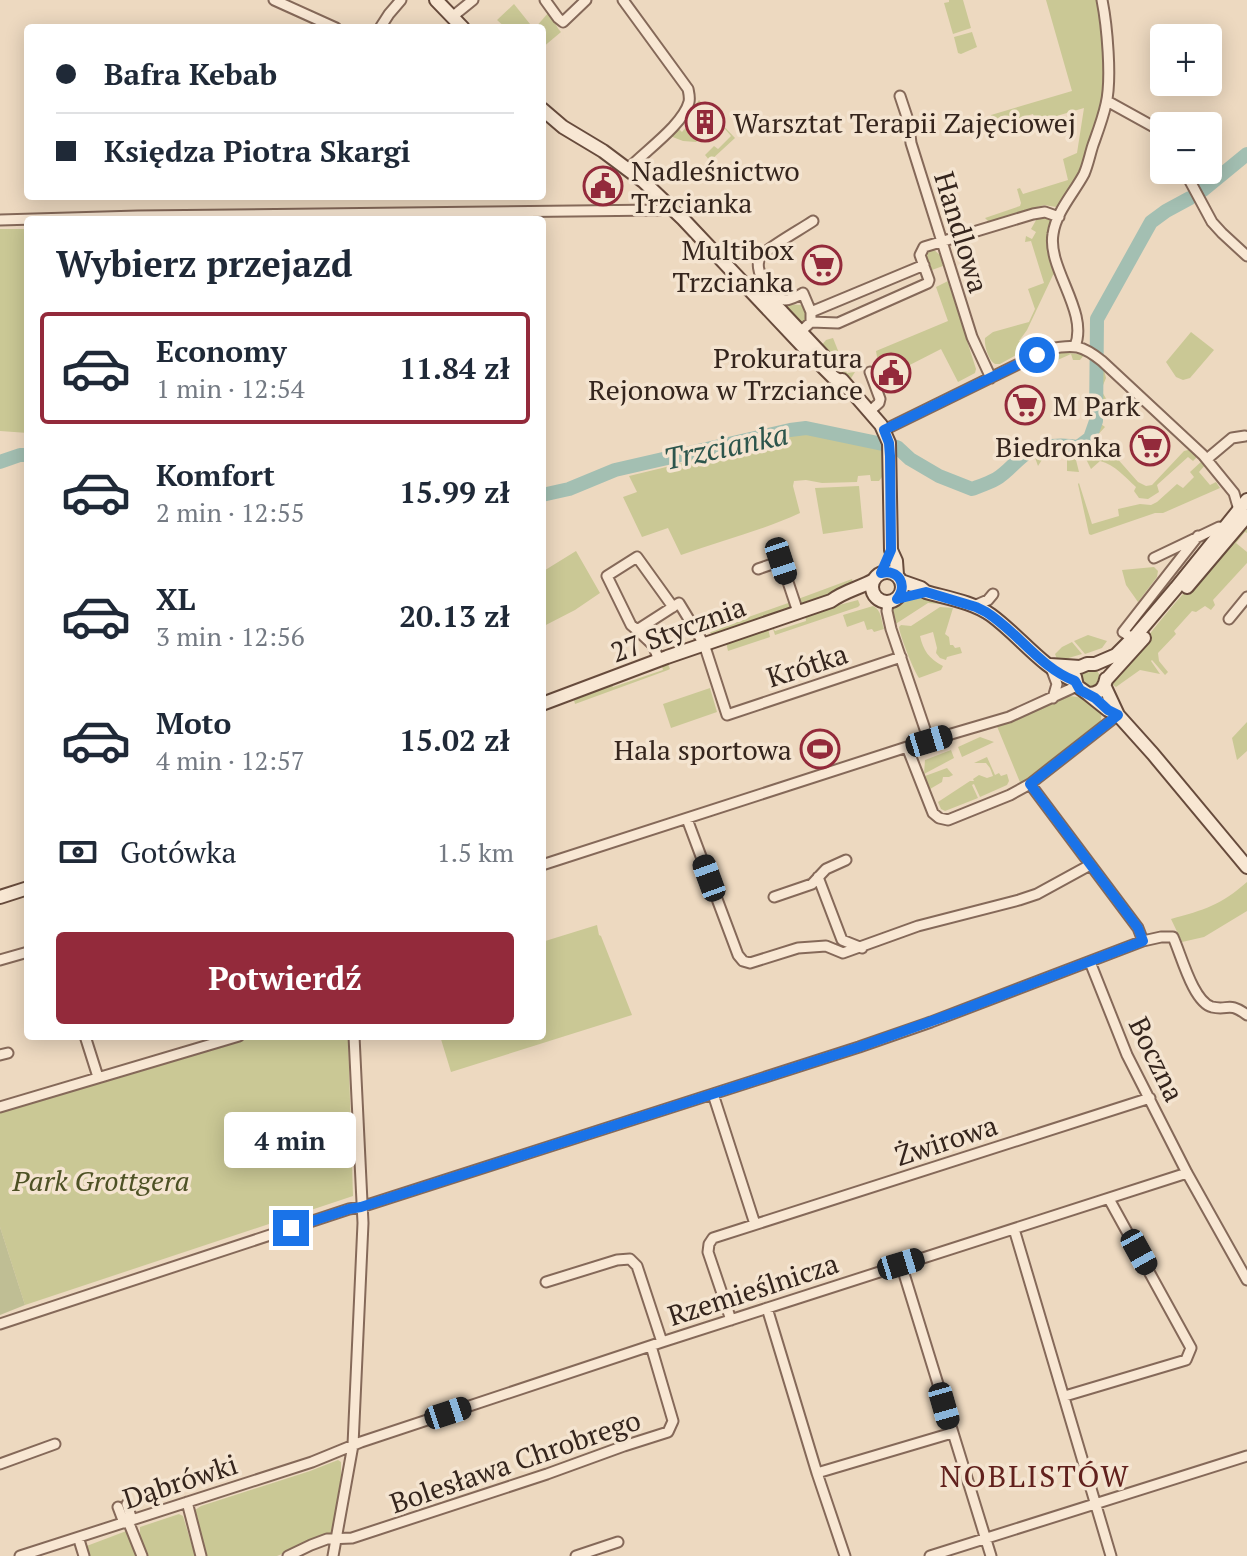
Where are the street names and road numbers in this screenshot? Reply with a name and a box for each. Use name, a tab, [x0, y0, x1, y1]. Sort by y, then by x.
street label: Handlowa	[926, 167, 998, 297]
street label: 27 Stycznia	[605, 587, 751, 671]
street label: Krótka	[762, 635, 852, 695]
street label: Boczna	[1121, 1011, 1193, 1107]
street label: Żwirowa	[890, 1106, 1002, 1174]
street label: Rzemieślnicza	[663, 1244, 843, 1334]
street label: Bolesława Chrobrego	[385, 1401, 645, 1521]
street label: Dąbrówki	[118, 1445, 242, 1517]

